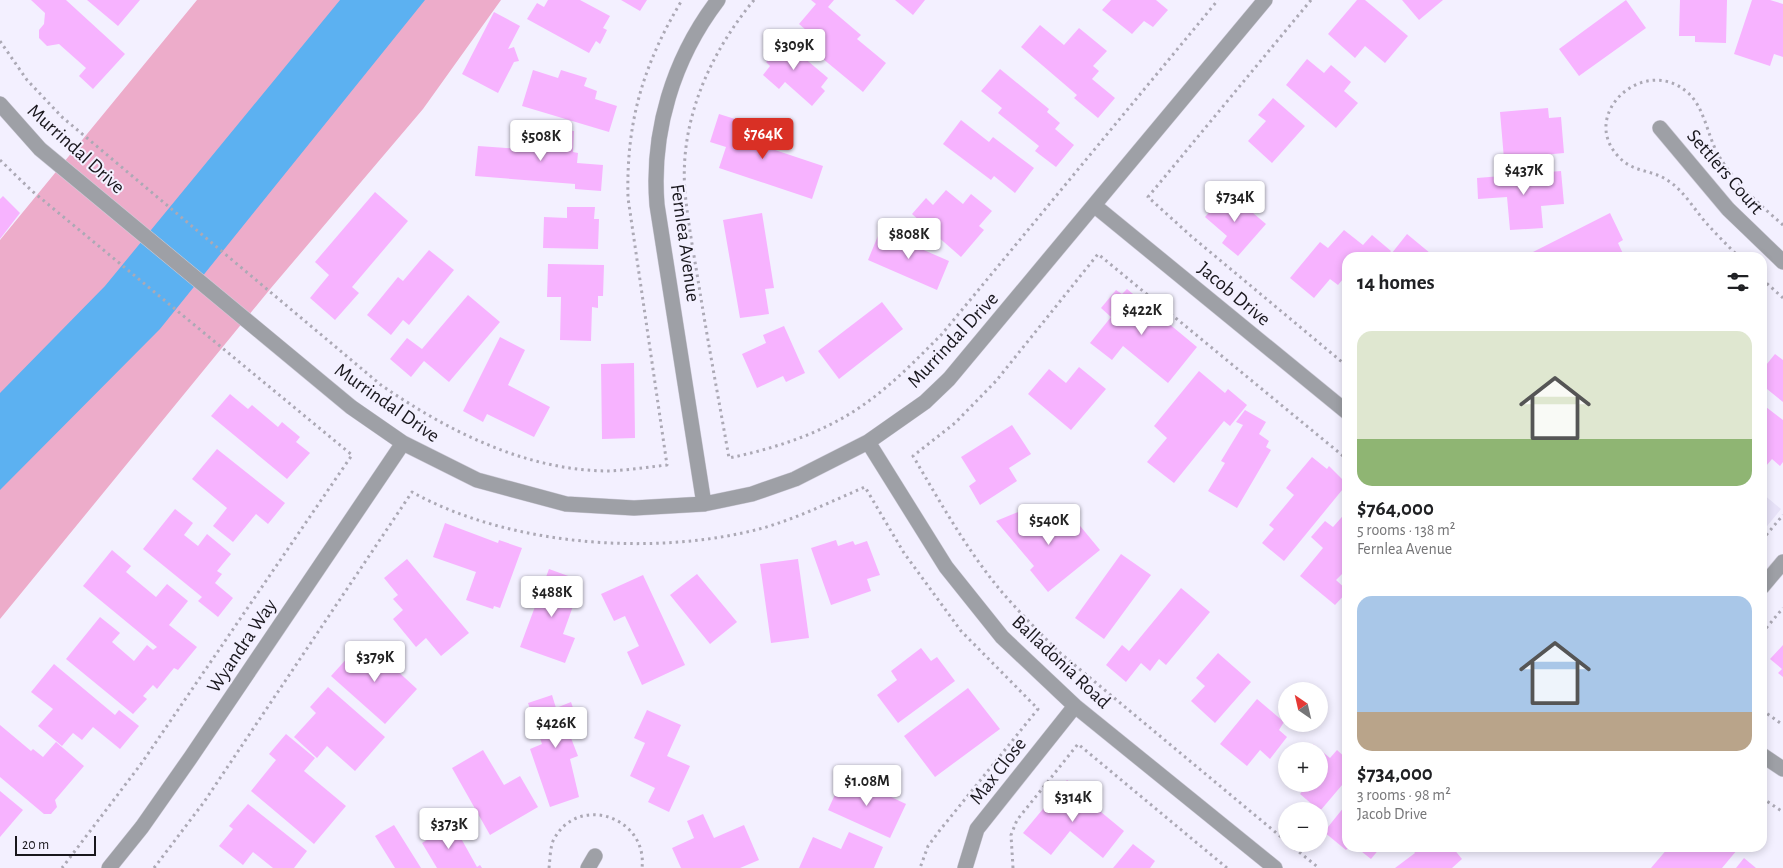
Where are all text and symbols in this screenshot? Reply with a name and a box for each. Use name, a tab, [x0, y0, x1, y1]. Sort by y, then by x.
pin: $309K	[759, 28, 829, 71]
text: $309K	[774, 37, 814, 53]
street label: Murrindal Drive	[24, 100, 128, 198]
pin: $764K	[728, 118, 798, 160]
pin: $508K	[506, 120, 576, 162]
text: $764K	[743, 126, 783, 142]
street label: Settlers Court	[1683, 126, 1767, 219]
text: $508K	[521, 128, 561, 144]
pin: $437K	[1489, 154, 1559, 196]
text: $437K	[1505, 162, 1543, 178]
pin: $734K	[1200, 180, 1270, 223]
street label: Fernlea Avenue	[667, 183, 703, 303]
text: $734K	[1216, 189, 1254, 205]
pin: $808K	[874, 218, 944, 260]
text: $808K	[889, 226, 929, 242]
street label: Jacob Drive	[1194, 258, 1274, 330]
icon: filters	[1724, 268, 1752, 296]
text: 14 homes	[1357, 272, 1435, 293]
street label: Murrindal Drive	[904, 288, 1002, 392]
pin: $422K	[1107, 294, 1177, 336]
text: $422K	[1122, 302, 1162, 318]
street label: Murrindal Drive	[331, 360, 443, 446]
icon: home	[1510, 363, 1600, 453]
text: $764,000	[1357, 498, 1434, 519]
pin: $540K	[1014, 504, 1084, 546]
text: $540K	[1029, 512, 1069, 528]
text: 5 rooms · 138 m²	[1357, 522, 1455, 538]
text: Fernlea Avenue	[1357, 541, 1452, 557]
pin: $488K	[517, 576, 587, 618]
text: $488K	[532, 584, 572, 600]
street label: Wyandra Way	[203, 595, 281, 697]
street label: Balladonia Road	[1008, 612, 1114, 712]
icon: home	[1510, 628, 1600, 718]
pin: $379K	[340, 640, 410, 683]
text: $379K	[356, 649, 394, 665]
north arrow	[1278, 682, 1328, 732]
map controls	[1278, 682, 1328, 852]
pin: $426K	[521, 706, 591, 749]
text: $426K	[536, 715, 576, 731]
street label: Max Close	[966, 734, 1030, 808]
button: +	[1278, 742, 1328, 792]
text: $734,000	[1357, 763, 1433, 784]
pin: $1.08M	[826, 764, 908, 807]
text: $1.08M	[844, 773, 890, 789]
pin: $314K	[1038, 780, 1108, 823]
text: 3 rooms · 98 m²	[1357, 787, 1451, 803]
text: $314K	[1054, 789, 1092, 805]
button: −	[1278, 802, 1328, 852]
text: Jacob Drive	[1357, 806, 1427, 822]
pin: $373K	[414, 808, 484, 850]
text: $373K	[430, 816, 468, 832]
scale bar	[15, 833, 96, 856]
text: 20 m	[22, 838, 49, 852]

